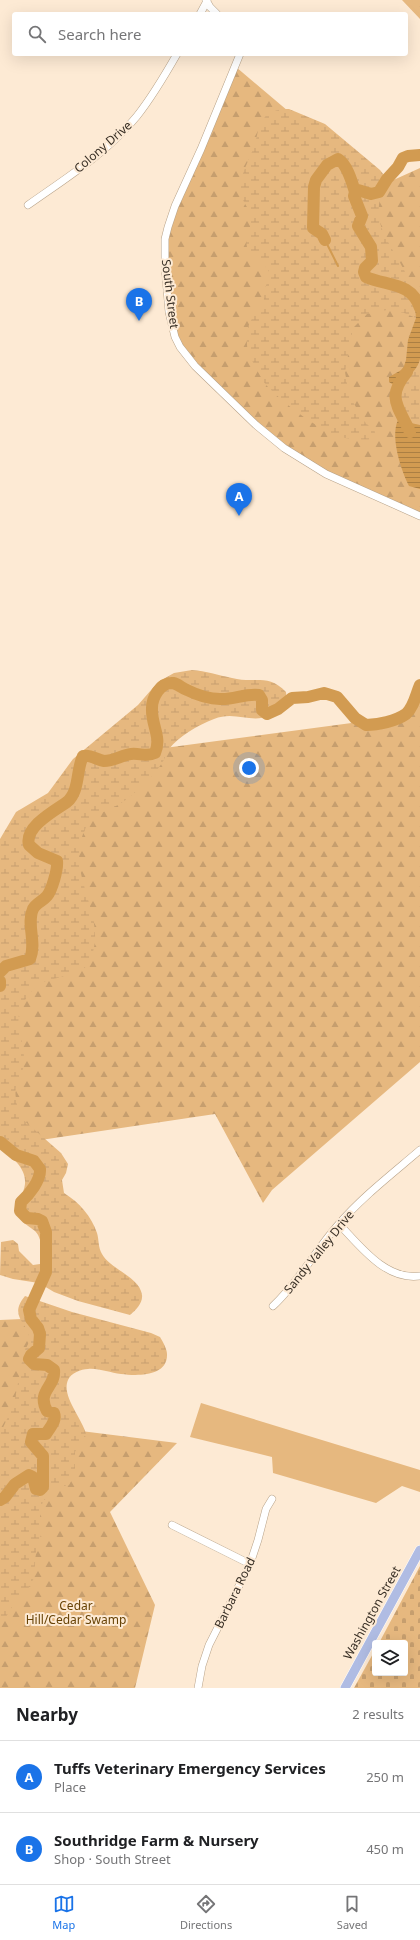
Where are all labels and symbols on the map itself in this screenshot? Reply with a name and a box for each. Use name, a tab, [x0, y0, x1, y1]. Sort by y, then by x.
street label: Colony Drive	[70, 117, 135, 177]
street label: South Street	[158, 258, 183, 330]
pin: B	[126, 288, 152, 321]
pin: A	[226, 483, 252, 516]
your location	[239, 758, 259, 778]
street label: Sandy Valley Drive	[280, 1206, 358, 1297]
street label: Barbara Road	[210, 1554, 259, 1631]
street label: Washington Street	[339, 1562, 405, 1663]
park label: Cedar Hill/Cedar Swamp	[26, 1597, 126, 1628]

